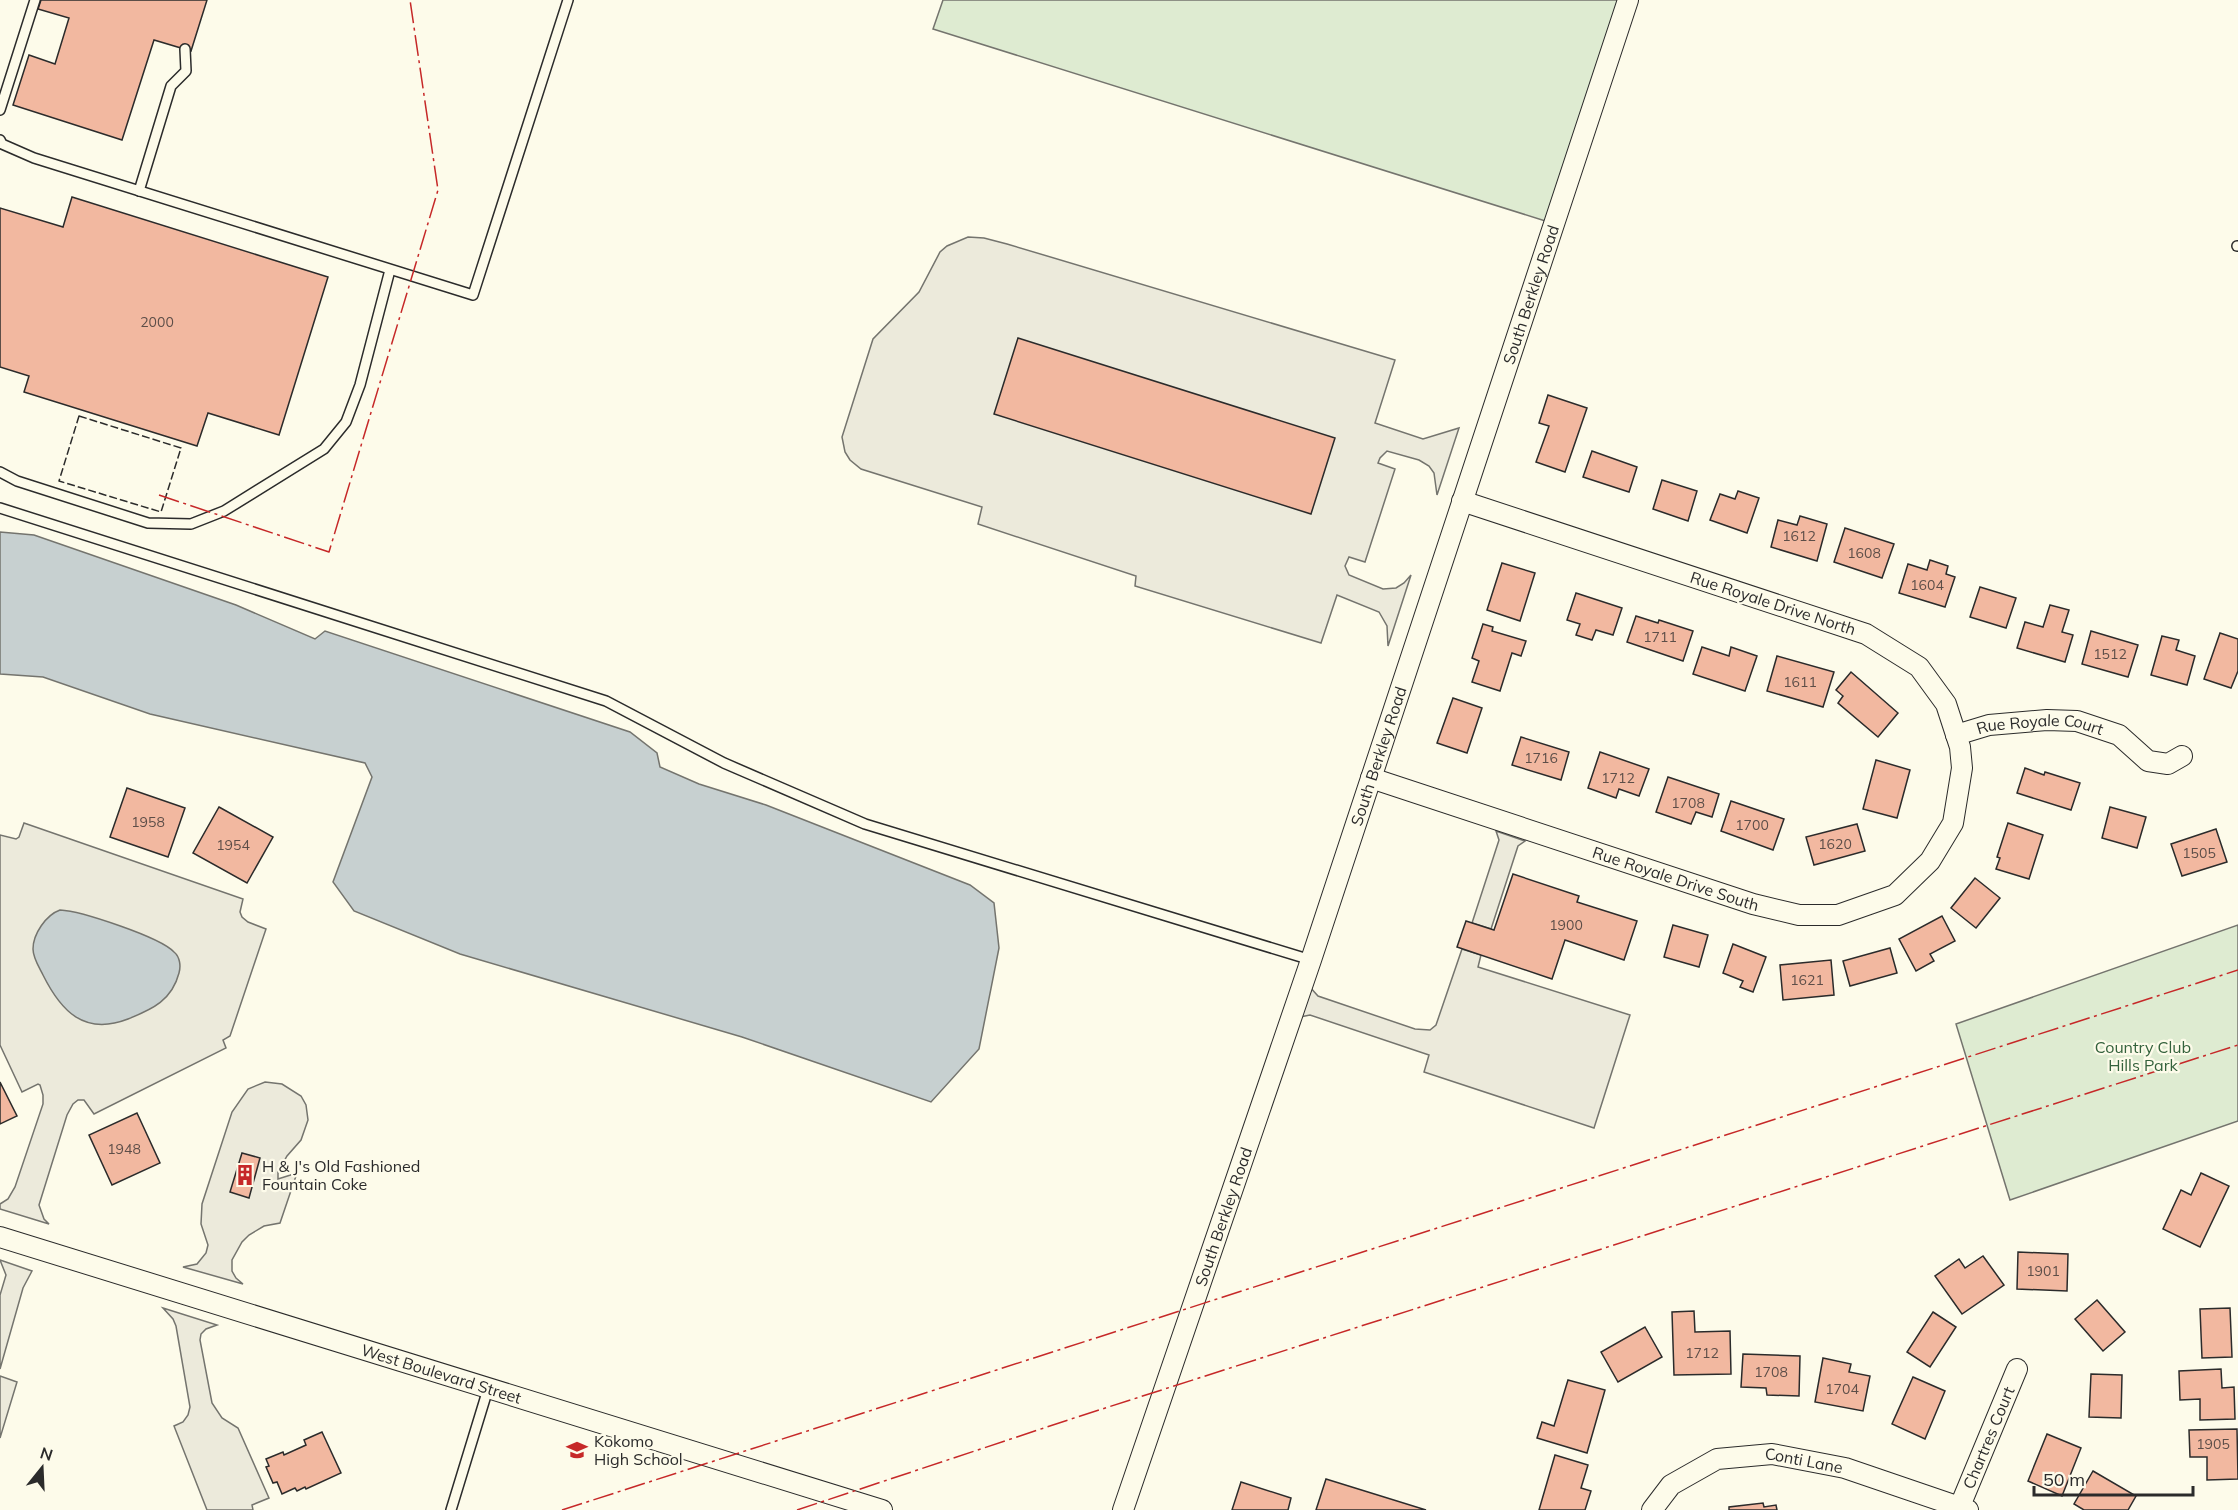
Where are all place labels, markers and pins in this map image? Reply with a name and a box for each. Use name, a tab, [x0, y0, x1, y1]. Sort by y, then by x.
place label: H & J's Old Fashioned Fountain Coke	[262, 1156, 420, 1194]
building icon: H & J's Old Fashioned Fountain Coke	[233, 1163, 257, 1187]
place label: Kokomo High School	[594, 1431, 683, 1469]
school or university icon: Kokomo High School	[565, 1438, 589, 1462]

